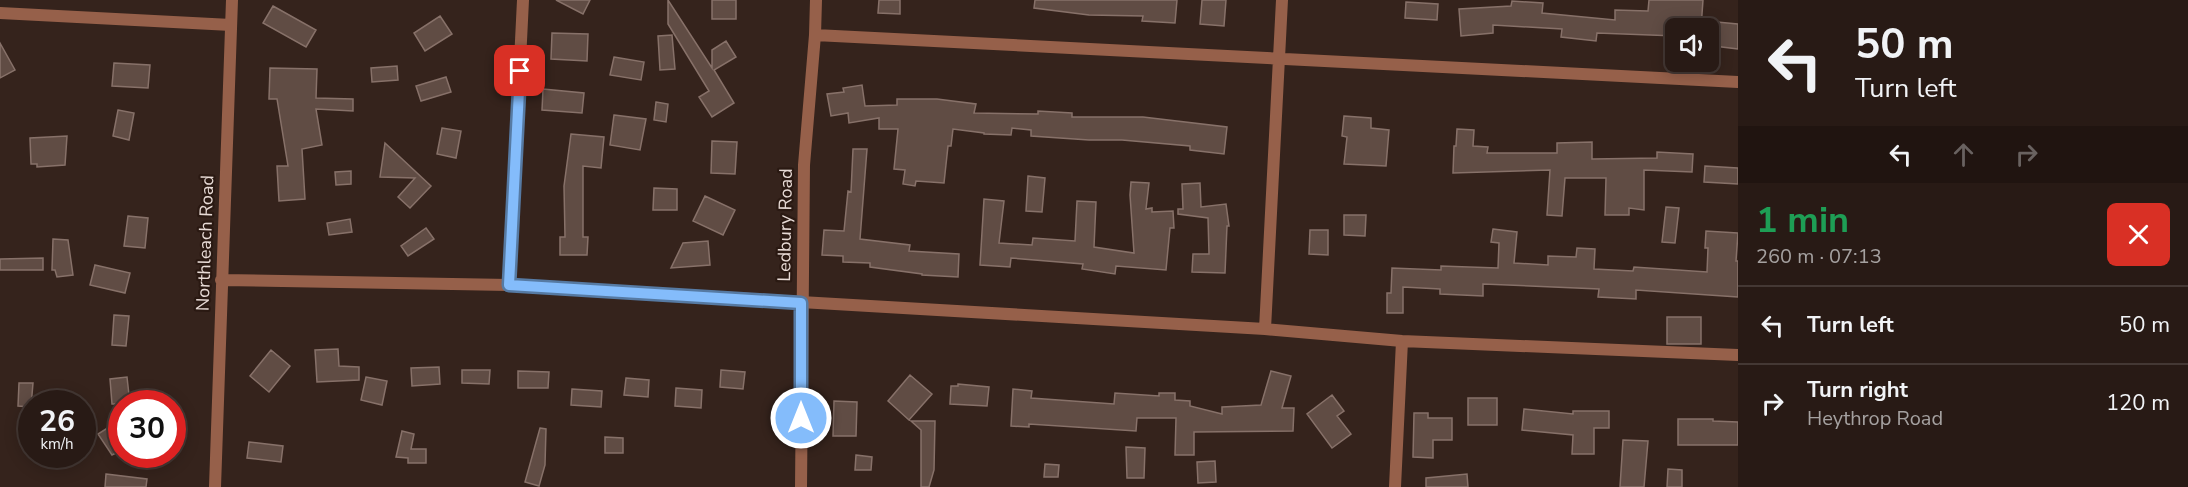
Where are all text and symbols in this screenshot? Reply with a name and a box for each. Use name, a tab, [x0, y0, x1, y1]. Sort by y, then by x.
text: 50 m	[1855, 16, 1954, 73]
map controls	[1665, 18, 1719, 72]
button: sound	[1665, 18, 1719, 72]
icon: left	[1756, 24, 1834, 102]
pin	[494, 45, 545, 96]
icon: arrive	[503, 54, 536, 87]
text: Turn left	[1855, 70, 1956, 107]
icon: left	[1884, 138, 1917, 171]
icon: ahead	[1947, 138, 1980, 171]
icon: right	[2010, 138, 2043, 171]
street label: Ledbury Road	[772, 168, 798, 282]
street label: Northleach Road	[191, 175, 219, 311]
text: 1 min	[1756, 196, 1849, 245]
button: close	[2107, 203, 2170, 266]
text: 260 m · 07:13	[1756, 243, 1882, 270]
icon: left	[1756, 309, 1789, 342]
text: Turn left	[1807, 310, 1894, 340]
text: 50 m	[2119, 310, 2170, 340]
text: Turn right	[1807, 375, 1908, 405]
position arrow	[769, 386, 833, 450]
icon: right	[1756, 387, 1789, 420]
text: 120 m	[2106, 388, 2170, 418]
speed limit sign: 30	[108, 390, 186, 468]
text: 26	[39, 401, 75, 442]
text: Heythrop Road	[1807, 405, 1943, 432]
text: km/h	[40, 434, 74, 454]

